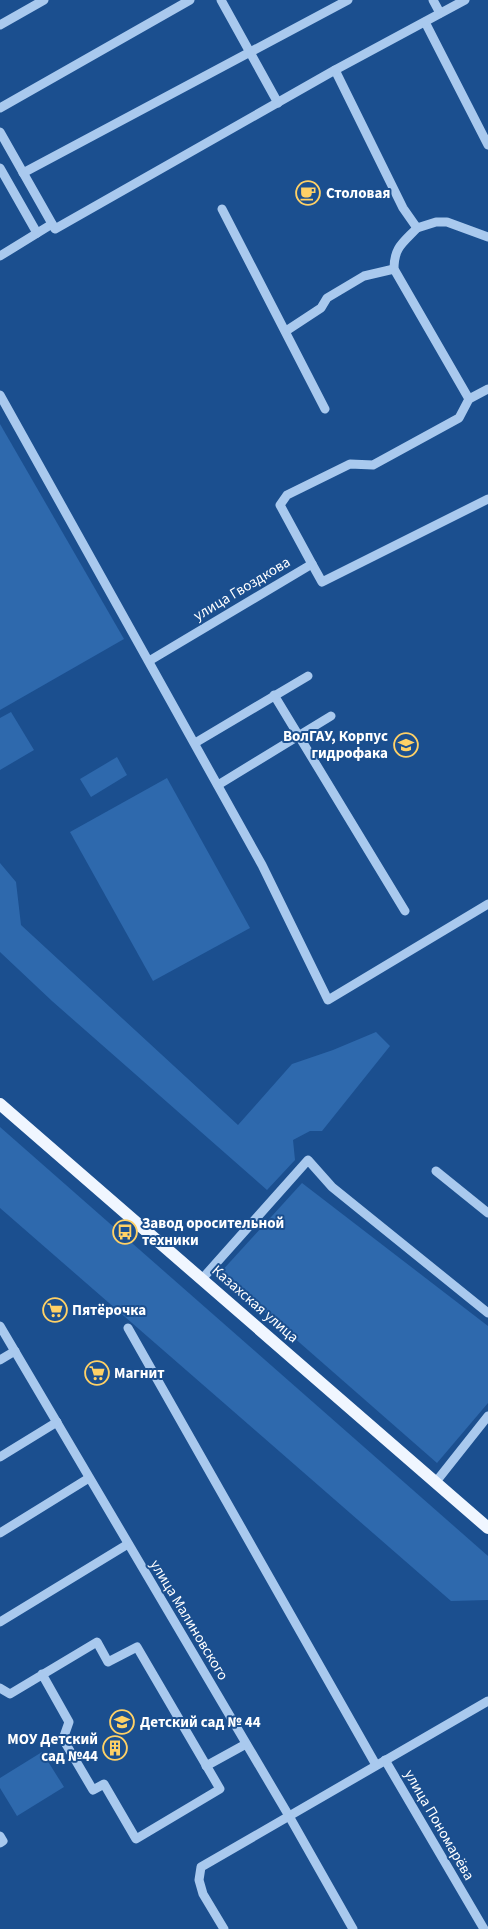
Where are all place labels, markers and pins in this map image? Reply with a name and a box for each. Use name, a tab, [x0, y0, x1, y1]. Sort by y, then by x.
cafe icon: Столовая	[295, 180, 321, 206]
place label: Столовая	[326, 183, 391, 204]
place label: ВолГАУ, Корпус гидрофака	[283, 726, 388, 764]
school or university icon: ВолГАУ, Корпус гидрофака	[393, 732, 419, 758]
place label: Завод оросительной техники	[142, 1213, 284, 1251]
bus stop icon: Завод оросительной техники	[112, 1219, 138, 1245]
supermarket icon: Пятёрочка	[42, 1297, 68, 1323]
place label: Пятёрочка	[72, 1300, 146, 1321]
supermarket icon: Магнит	[84, 1360, 110, 1386]
place label: Магнит	[114, 1363, 165, 1384]
school or university icon: Детский сад № 44	[109, 1709, 135, 1735]
place label: Детский сад № 44	[140, 1712, 261, 1733]
place label: МОУ Детский сад №44	[7, 1729, 98, 1767]
building icon: МОУ Детский сад №44	[102, 1735, 128, 1761]

